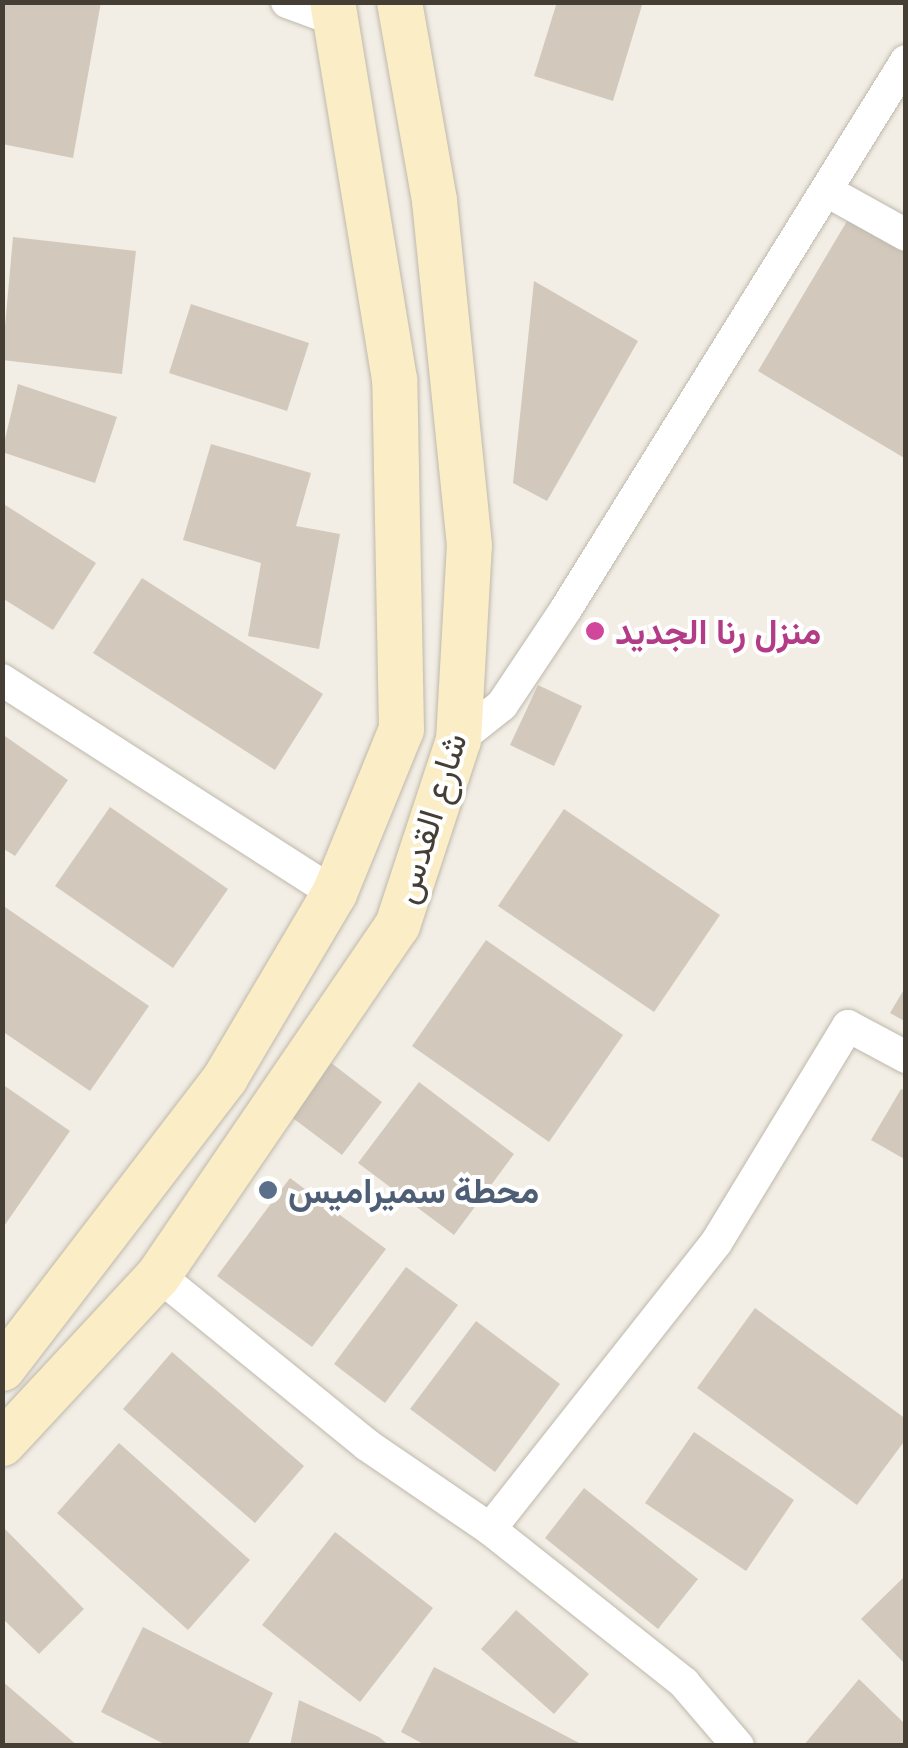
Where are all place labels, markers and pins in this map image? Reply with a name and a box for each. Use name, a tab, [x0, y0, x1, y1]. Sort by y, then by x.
place label: منزل رنا الجديد	[615, 610, 821, 652]
marker: منزل رنا الجديد	[584, 620, 606, 642]
place label: محطة سميراميس	[288, 1169, 539, 1211]
marker: محطة سميراميس	[257, 1179, 279, 1201]

